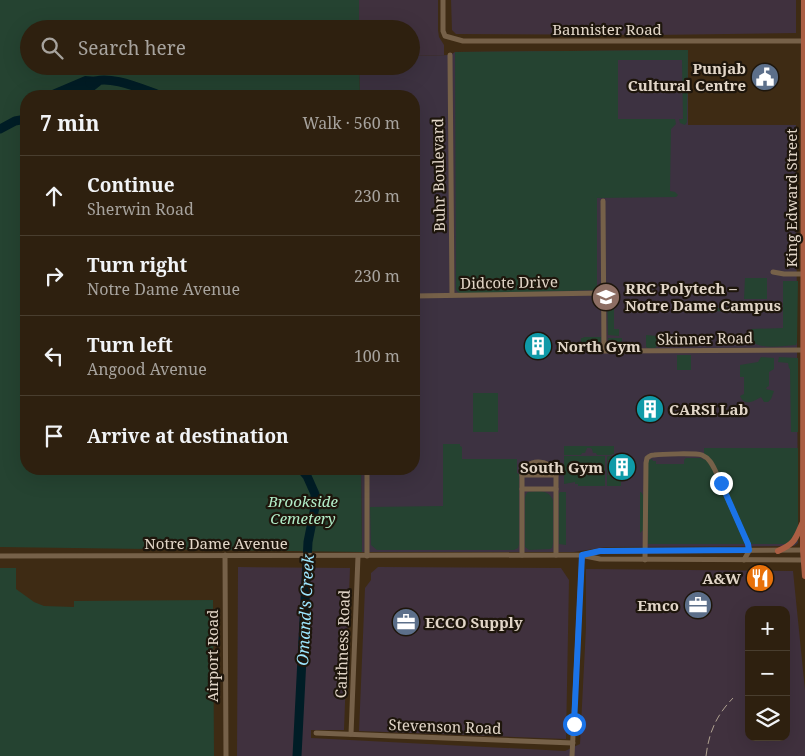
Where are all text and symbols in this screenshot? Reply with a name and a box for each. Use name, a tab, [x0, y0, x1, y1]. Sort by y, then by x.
street label: Bannister Road	[552, 19, 662, 39]
search box	[20, 20, 420, 75]
icon: search	[38, 34, 66, 62]
text: Search here	[78, 35, 186, 61]
place label: Punjab Cultural Centre	[628, 58, 746, 95]
public building icon: Punjab Cultural Centre	[750, 62, 780, 92]
text: 7 min	[40, 109, 99, 137]
text: Walk · 560 m	[303, 112, 400, 134]
street label: Buhr Boulevard	[427, 118, 449, 232]
street label: King Edward Street	[781, 129, 801, 267]
text: Continue	[87, 172, 175, 198]
icon: ahead	[40, 182, 68, 210]
text: 230 m	[354, 185, 400, 207]
text: Sherwin Road	[87, 198, 194, 220]
text: Turn right	[87, 252, 187, 278]
icon: right	[40, 262, 68, 290]
text: 230 m	[354, 265, 400, 287]
street label: Didcote Drive	[460, 271, 558, 293]
text: Notre Dame Avenue	[87, 278, 240, 300]
place label: RRC Polytech – Notre Dame Campus	[625, 278, 781, 315]
school or university icon: RRC Polytech – Notre Dame Campus	[591, 282, 621, 312]
street label: Skinner Road	[657, 327, 753, 349]
building icon: North Gym	[523, 331, 553, 361]
text: Turn left	[87, 332, 173, 358]
place label: North Gym	[557, 336, 641, 356]
icon: left	[40, 342, 68, 370]
text: 100 m	[354, 345, 400, 367]
text: Angood Avenue	[87, 358, 207, 380]
building icon: CARSI Lab	[635, 394, 665, 424]
place label: CARSI Lab	[669, 399, 748, 419]
icon: arrive	[40, 422, 68, 450]
text: Arrive at destination	[87, 423, 289, 449]
building icon: South Gym	[607, 452, 637, 482]
place label: South Gym	[520, 457, 603, 477]
route end	[710, 472, 733, 495]
park label: Brookside Cemetery	[267, 491, 339, 528]
street label: Notre Dame Avenue	[144, 533, 288, 553]
water label: Omand's Creek	[291, 553, 319, 666]
restaurant icon: A&W	[745, 563, 775, 593]
place label: A&W	[702, 568, 741, 588]
street label: Caithness Road	[330, 589, 354, 699]
office icon: Emco	[683, 590, 713, 620]
place label: Emco	[637, 595, 679, 615]
map controls	[745, 606, 790, 741]
button: +	[745, 606, 790, 651]
office icon: ECCO Supply	[391, 607, 421, 637]
street label: Airport Road	[202, 610, 222, 702]
place label: ECCO Supply	[425, 612, 523, 632]
button: −	[745, 651, 790, 696]
button: layers	[745, 696, 790, 741]
route start	[563, 713, 586, 736]
street label: Stevenson Road	[388, 714, 502, 738]

